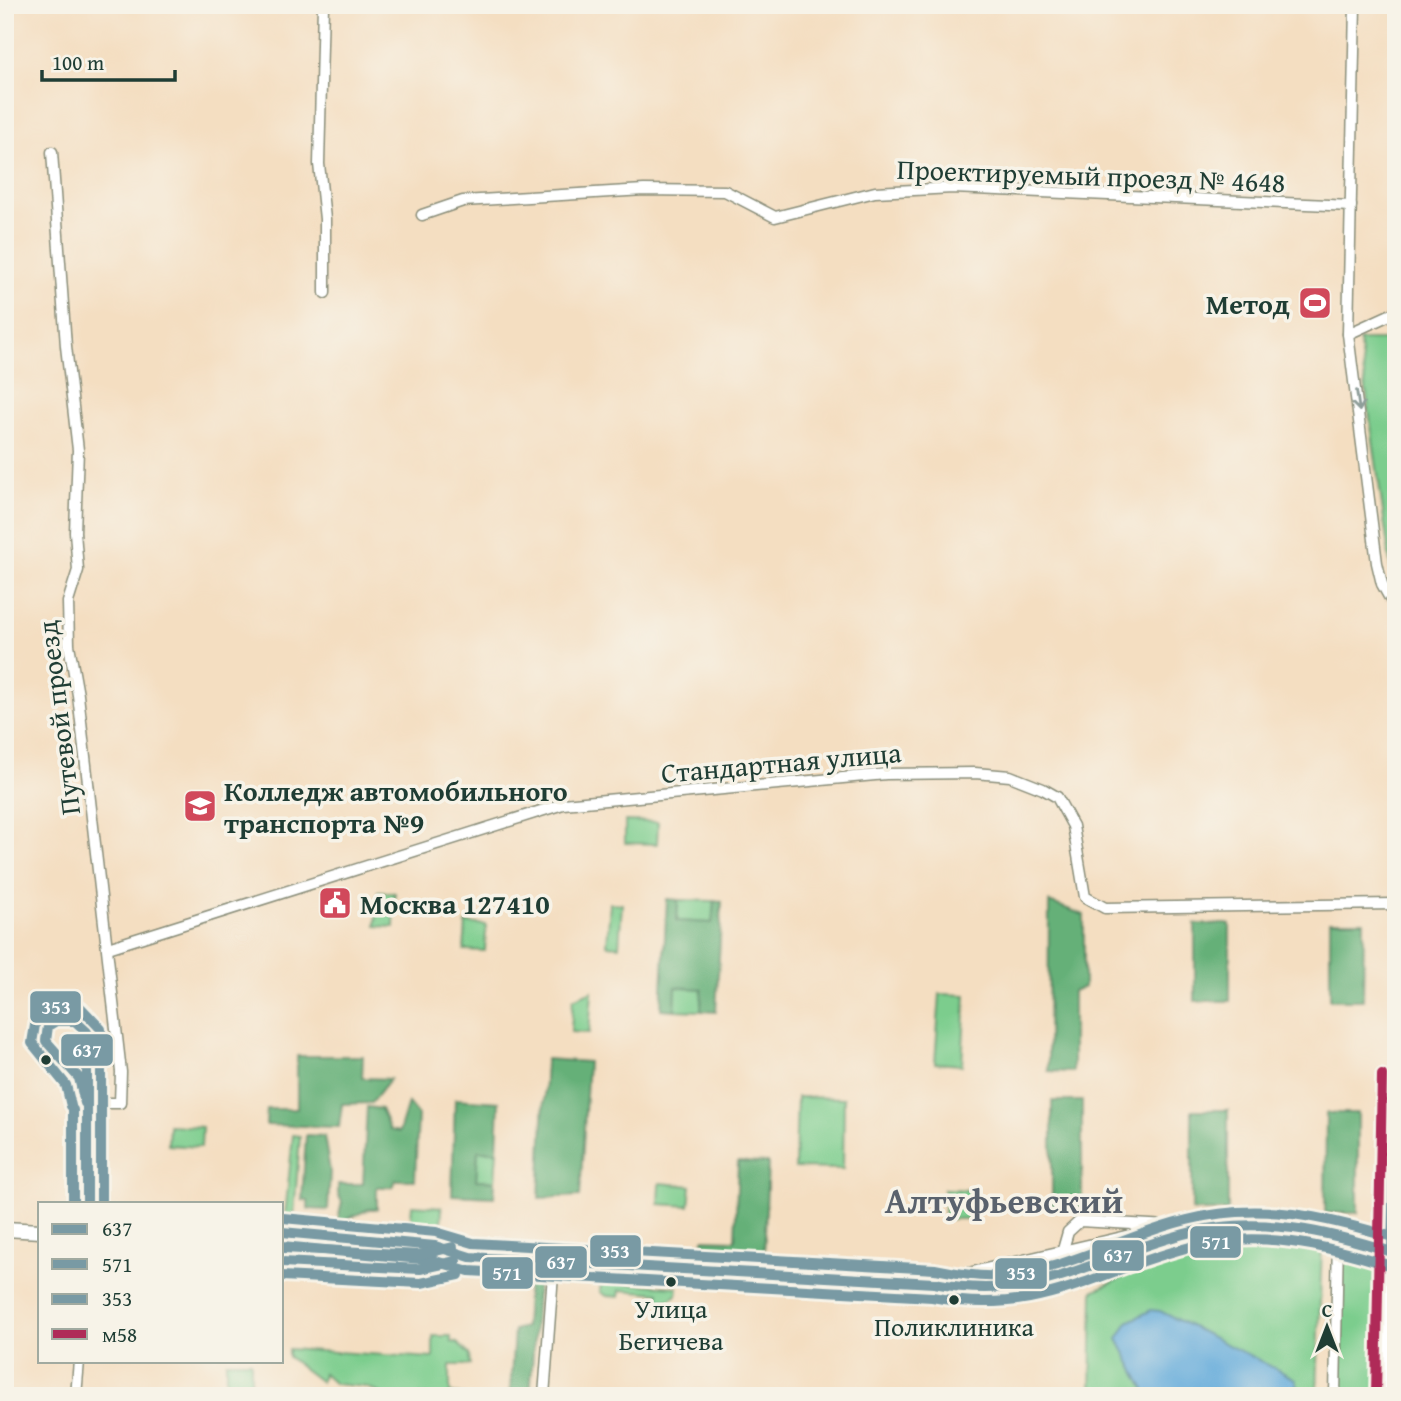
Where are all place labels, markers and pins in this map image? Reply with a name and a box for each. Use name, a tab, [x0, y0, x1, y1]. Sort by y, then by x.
place label: Метод	[1206, 283, 1290, 324]
sports icon: Метод	[1296, 284, 1334, 322]
place label: Колледж автомобильного транспорта №9	[224, 770, 568, 843]
school or university icon: Колледж автомобильного транспорта №9	[181, 787, 219, 825]
place label: Москва 127410	[360, 883, 550, 924]
public building icon: Москва 127410	[316, 884, 354, 922]
unlabelled marker	[39, 1053, 53, 1067]
marker: Улица Бегичева	[664, 1275, 678, 1289]
place label: Улица Бегичева	[619, 1289, 724, 1360]
marker: Поликлиника	[947, 1293, 961, 1307]
place label: Поликлиника	[874, 1307, 1034, 1346]

